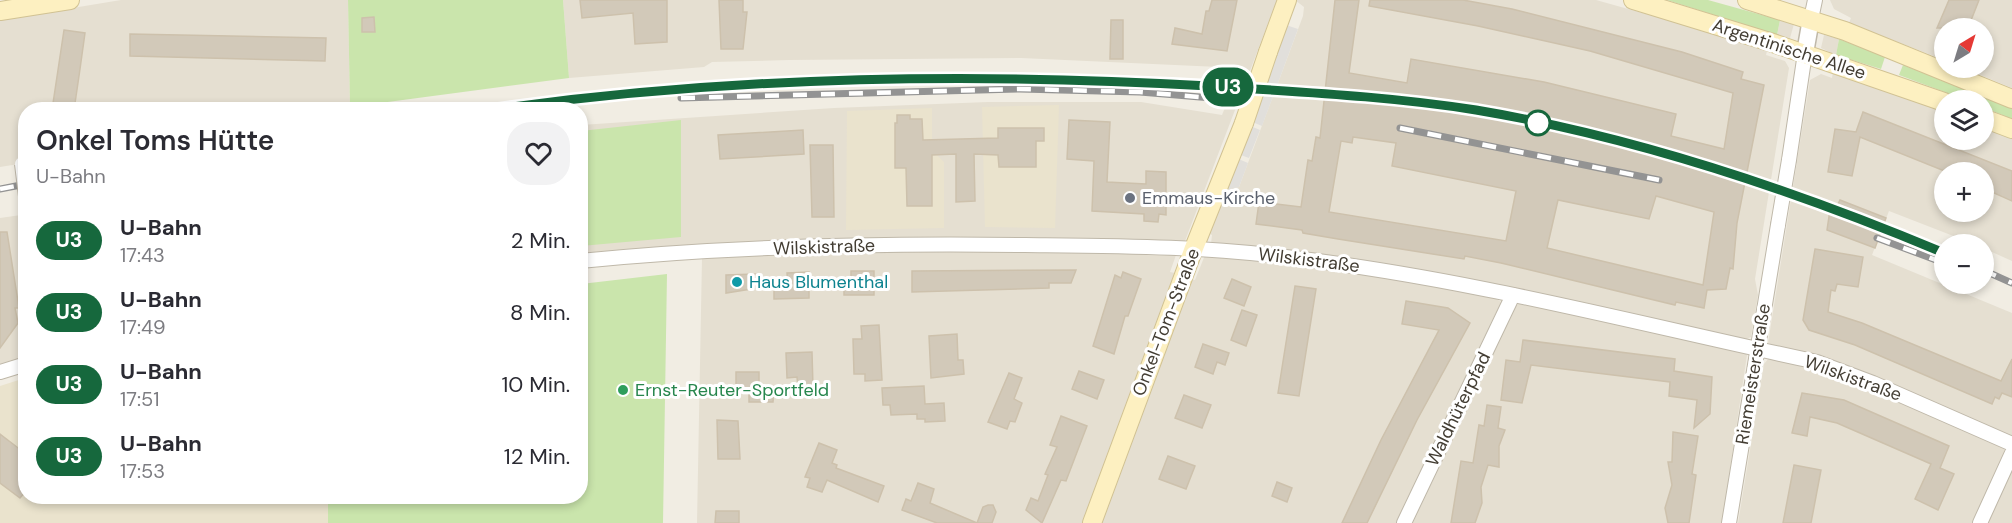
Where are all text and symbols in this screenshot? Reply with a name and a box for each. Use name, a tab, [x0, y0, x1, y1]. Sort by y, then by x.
street label: Argentinische Allee	[1709, 13, 1869, 85]
north arrow	[1934, 18, 1994, 78]
map controls	[1934, 18, 1994, 294]
line badge: U3	[1201, 68, 1255, 106]
text: U3	[1214, 73, 1242, 101]
button: layers	[1934, 90, 1994, 150]
unlabelled marker	[1525, 110, 1551, 136]
text: Onkel Toms Hütte	[36, 122, 274, 159]
button: heart	[507, 122, 570, 185]
button: +	[1934, 162, 1994, 222]
text: U-Bahn	[36, 163, 106, 189]
place label: Emmaus-Kirche	[1142, 186, 1275, 210]
marker: Emmaus-Kirche	[1123, 191, 1137, 205]
text: U-Bahn	[120, 213, 202, 242]
text: U3	[55, 226, 83, 254]
text: 2 Min.	[511, 226, 570, 255]
street label: Wilskistraße	[773, 233, 875, 261]
button: −	[1934, 234, 1994, 294]
text: 17:43	[120, 242, 165, 268]
street label: Wilskistraße	[1257, 242, 1361, 278]
street label: Onkel-Tom-Straße	[1127, 245, 1205, 399]
place label: Haus Blumenthal	[749, 270, 888, 294]
marker: Haus Blumenthal	[730, 275, 744, 289]
text: U-Bahn	[120, 285, 202, 314]
text: U3	[55, 298, 83, 326]
text: 8 Min.	[510, 298, 570, 327]
street label: Riemeisterstraße	[1730, 302, 1776, 446]
text: 17:49	[120, 314, 166, 340]
street label: Waldhüterpfad	[1420, 348, 1496, 470]
street label: Wilskistraße	[1801, 349, 1905, 407]
text: U-Bahn	[120, 357, 202, 386]
text: U3	[55, 370, 83, 398]
text: 10 Min.	[501, 370, 570, 399]
place label: Ernst-Reuter-Sportfeld	[635, 378, 829, 402]
marker: Ernst-Reuter-Sportfeld	[616, 383, 630, 397]
text: 17:51	[120, 386, 159, 412]
text: U-Bahn	[120, 429, 202, 458]
text: U3	[55, 442, 83, 470]
text: 12 Min.	[504, 442, 570, 471]
text: 17:53	[120, 458, 165, 484]

